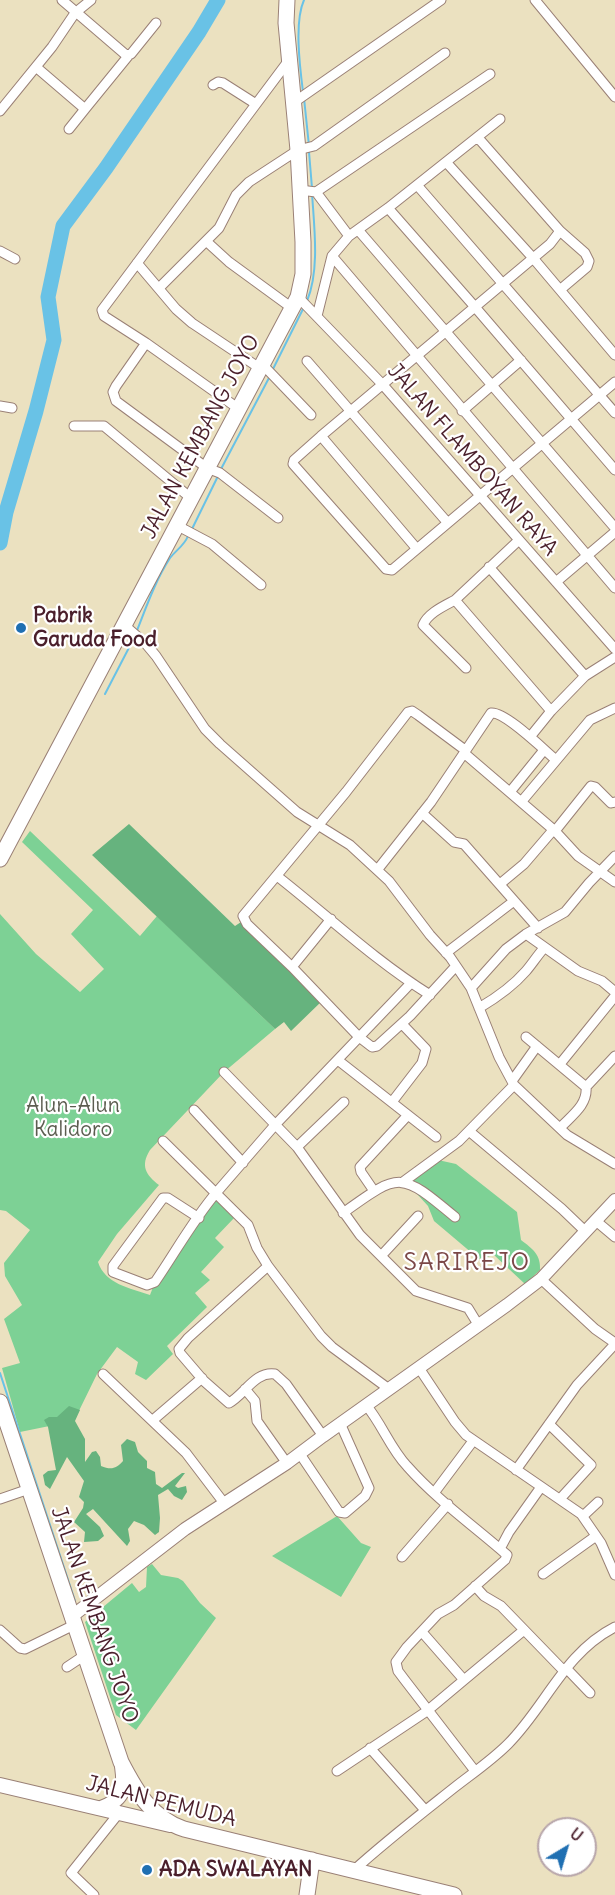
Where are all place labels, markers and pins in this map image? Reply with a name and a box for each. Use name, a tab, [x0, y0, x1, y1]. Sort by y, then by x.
place label: Pabrik Garuda Food	[33, 603, 157, 653]
marker: Pabrik Garuda Food	[14, 621, 28, 635]
place label: ADA SWALAYAN	[159, 1857, 312, 1883]
marker: ADA SWALAYAN	[140, 1863, 154, 1877]

